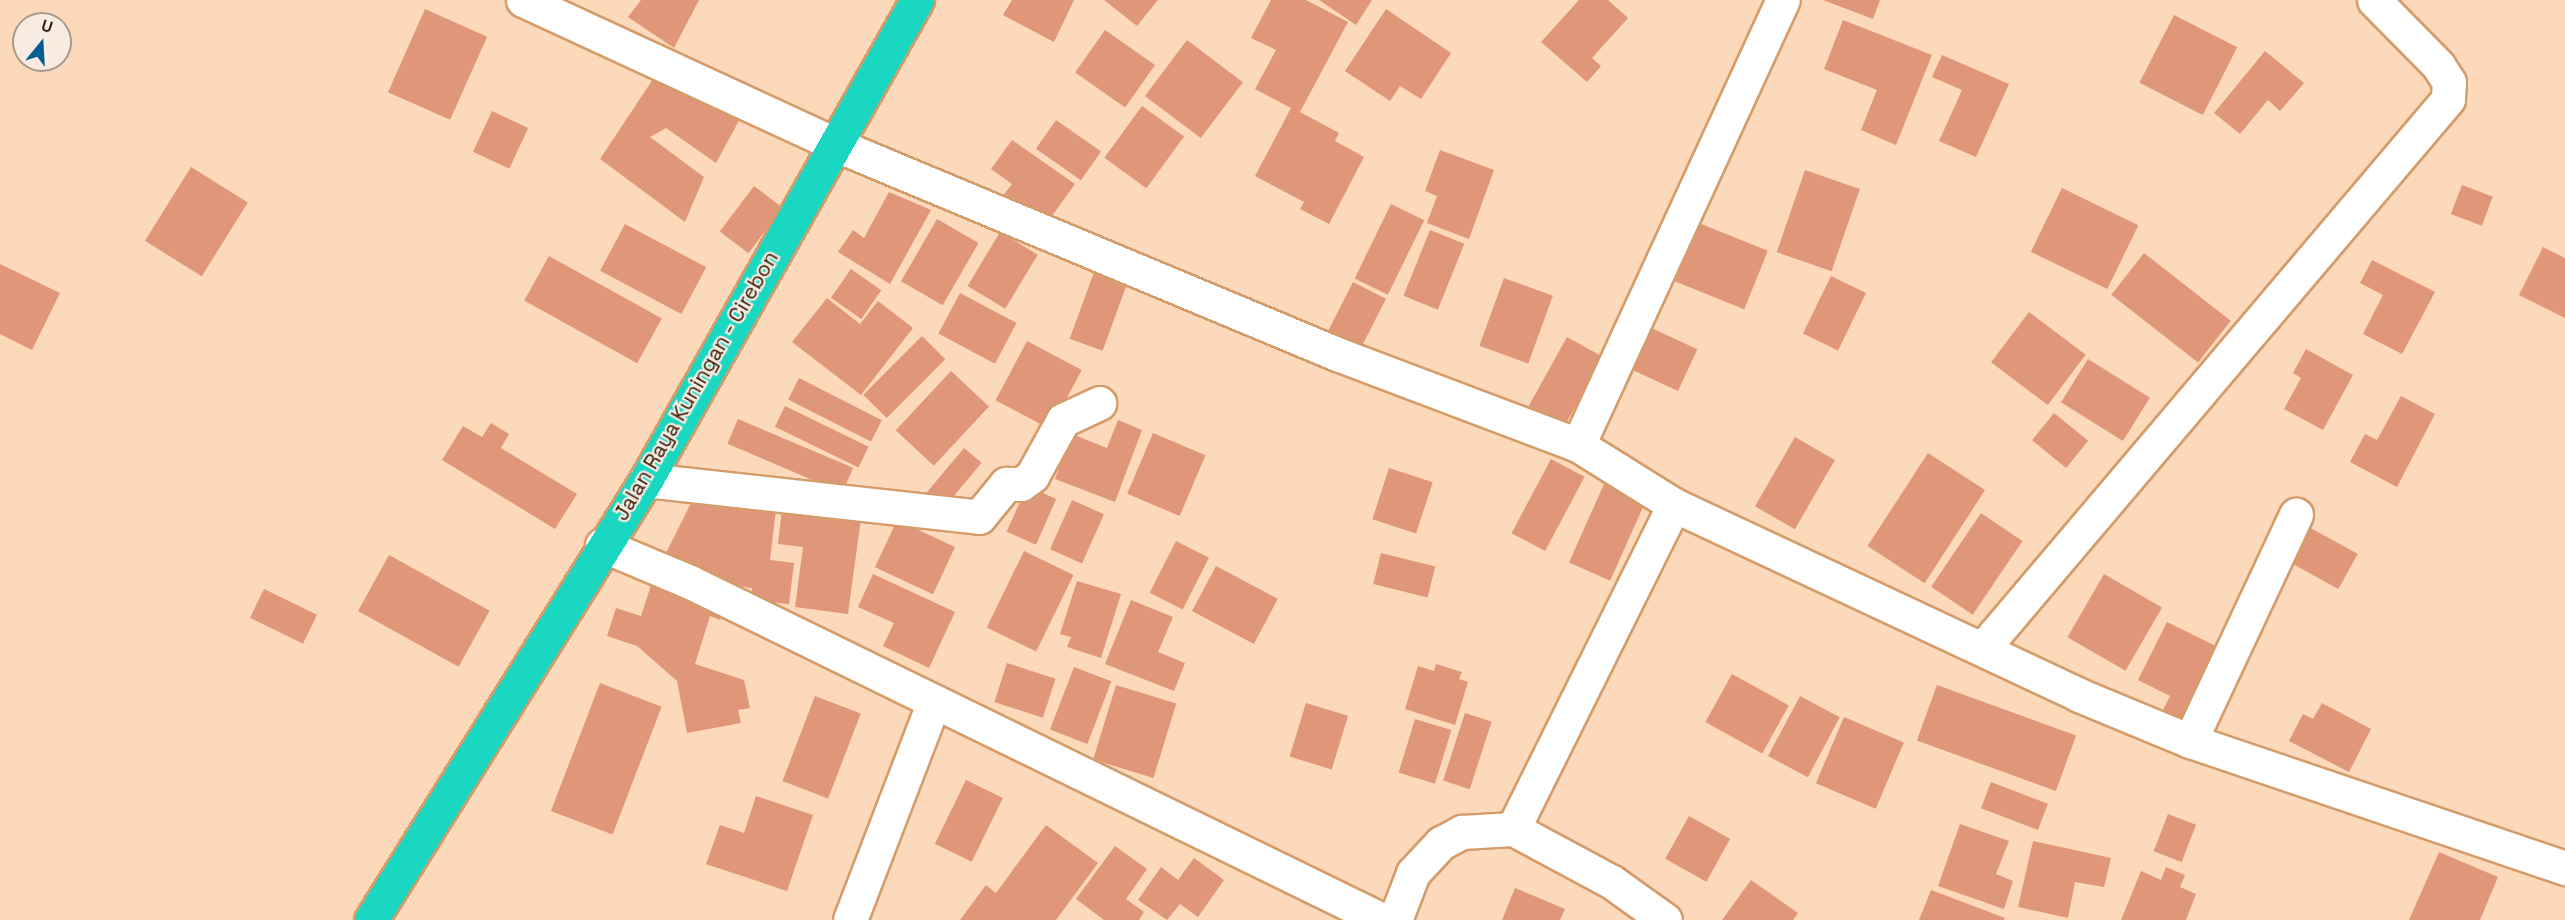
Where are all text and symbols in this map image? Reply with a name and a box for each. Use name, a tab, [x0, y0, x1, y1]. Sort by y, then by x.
north arrow	[12, 12, 72, 72]
text: U	[39, 15, 55, 38]
street label: Jalan Raya Kuningan - Cirebon	[608, 246, 784, 526]

